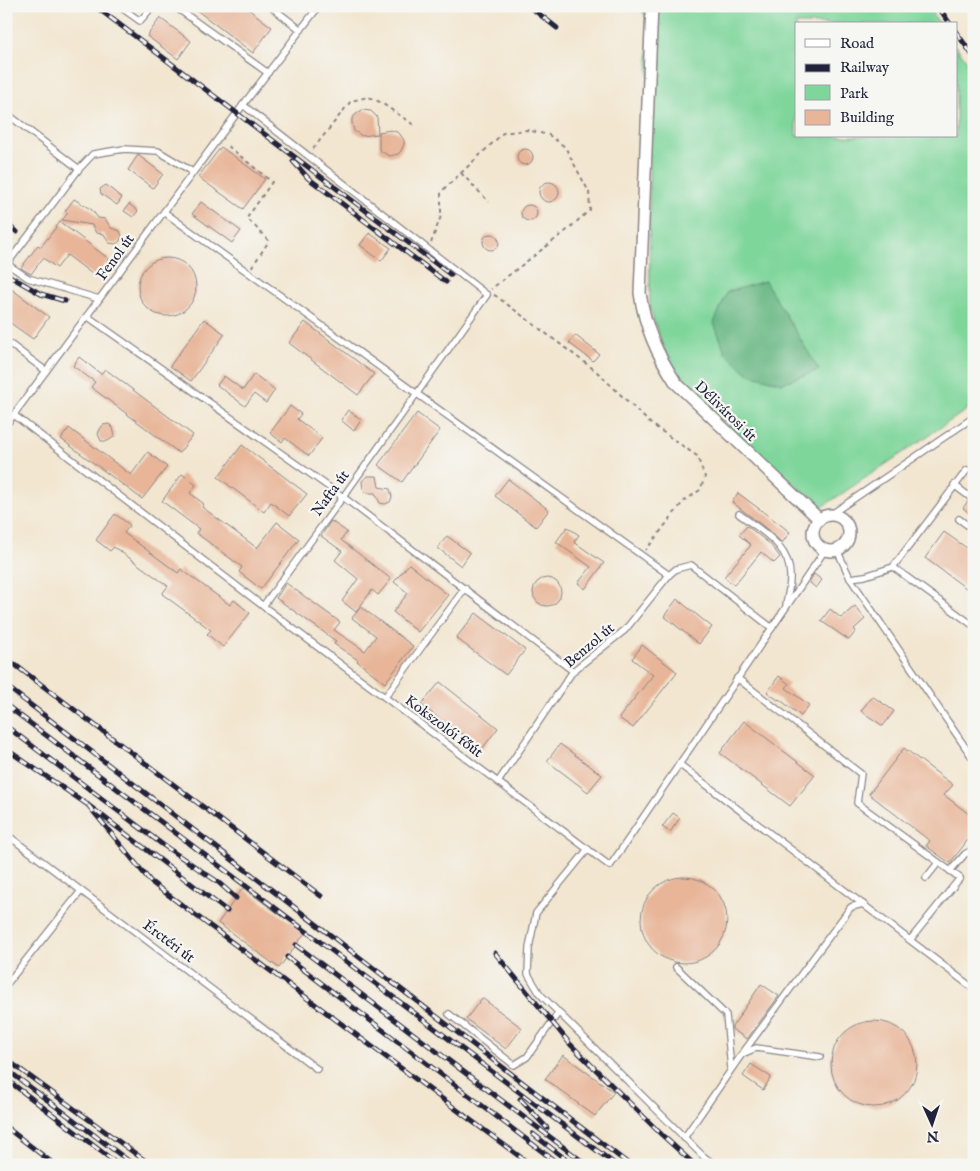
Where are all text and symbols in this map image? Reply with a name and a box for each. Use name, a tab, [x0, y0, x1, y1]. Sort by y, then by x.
legend	[795, 22, 958, 138]
text: Road	[840, 34, 875, 53]
text: Railway	[840, 58, 890, 77]
text: Park	[840, 84, 870, 103]
text: Building	[840, 108, 895, 127]
street label: Fenol út	[92, 230, 139, 284]
street label: Délivárosi út	[691, 377, 761, 446]
street label: Nafta út	[307, 467, 353, 520]
street label: Benzol út	[560, 619, 618, 672]
street label: Kokszolói főút	[401, 691, 486, 762]
street label: Érctéri út	[139, 916, 198, 967]
north arrow	[908, 1098, 958, 1148]
text: N	[926, 1127, 940, 1145]

